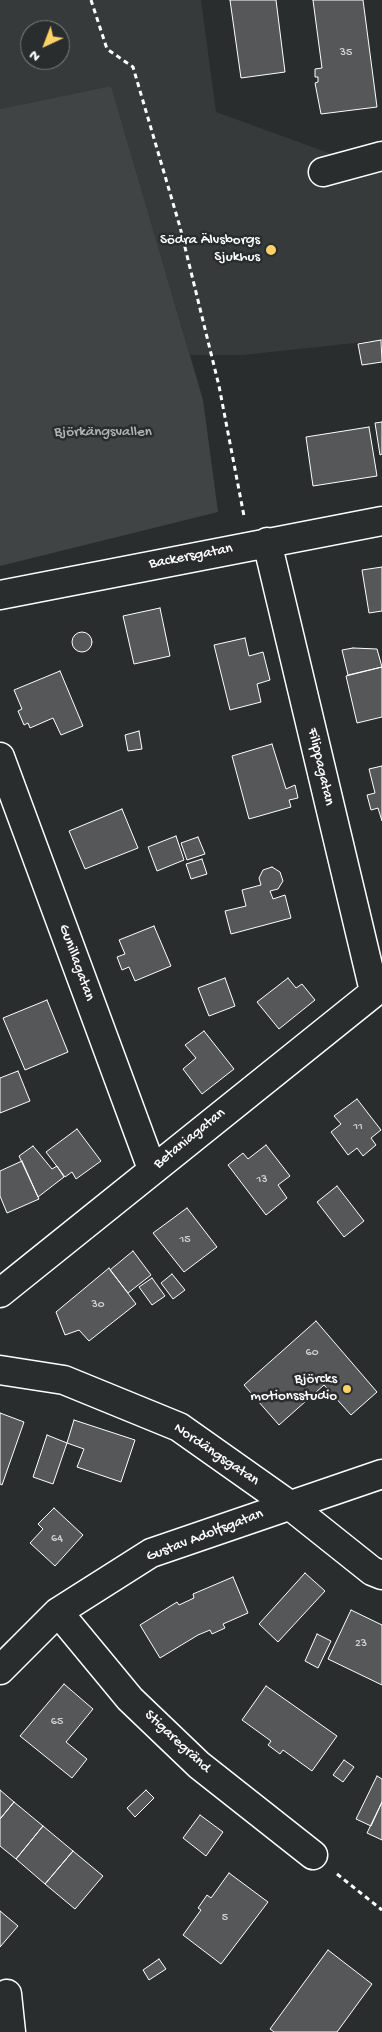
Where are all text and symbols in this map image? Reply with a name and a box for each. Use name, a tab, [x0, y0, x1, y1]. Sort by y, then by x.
north arrow	[20, 20, 70, 70]
text: N	[26, 46, 44, 65]
house number: 35	[340, 46, 352, 60]
place label: Södra Älvsborgs Sjukhus	[160, 232, 260, 267]
marker: Södra Älvsborgs Sjukhus	[264, 243, 278, 257]
park label: Björkängsvallen	[54, 424, 152, 442]
street label: Backersgatan	[148, 540, 234, 574]
street label: Filippagatan	[302, 726, 338, 808]
street label: Gunillagatan	[54, 922, 98, 1004]
street label: Betaniagatan	[151, 1105, 229, 1173]
house number: 11	[353, 1120, 363, 1134]
house number: 13	[256, 1173, 268, 1187]
house number: 15	[179, 1233, 191, 1247]
house number: 30	[91, 1298, 105, 1312]
house number: 60	[306, 1346, 318, 1360]
place label: Björcks motionsstudio	[250, 1371, 337, 1406]
marker: Björcks motionsstudio	[341, 1383, 353, 1395]
street label: Nordängsgatan	[170, 1420, 262, 1490]
street label: Gustav Adolfsgatan	[144, 1505, 266, 1567]
house number: 64	[51, 1532, 63, 1546]
house number: 23	[355, 1637, 367, 1651]
street label: Stigaregränd	[140, 1707, 214, 1777]
house number: 65	[51, 1715, 63, 1729]
house number: 5	[222, 1911, 228, 1925]

